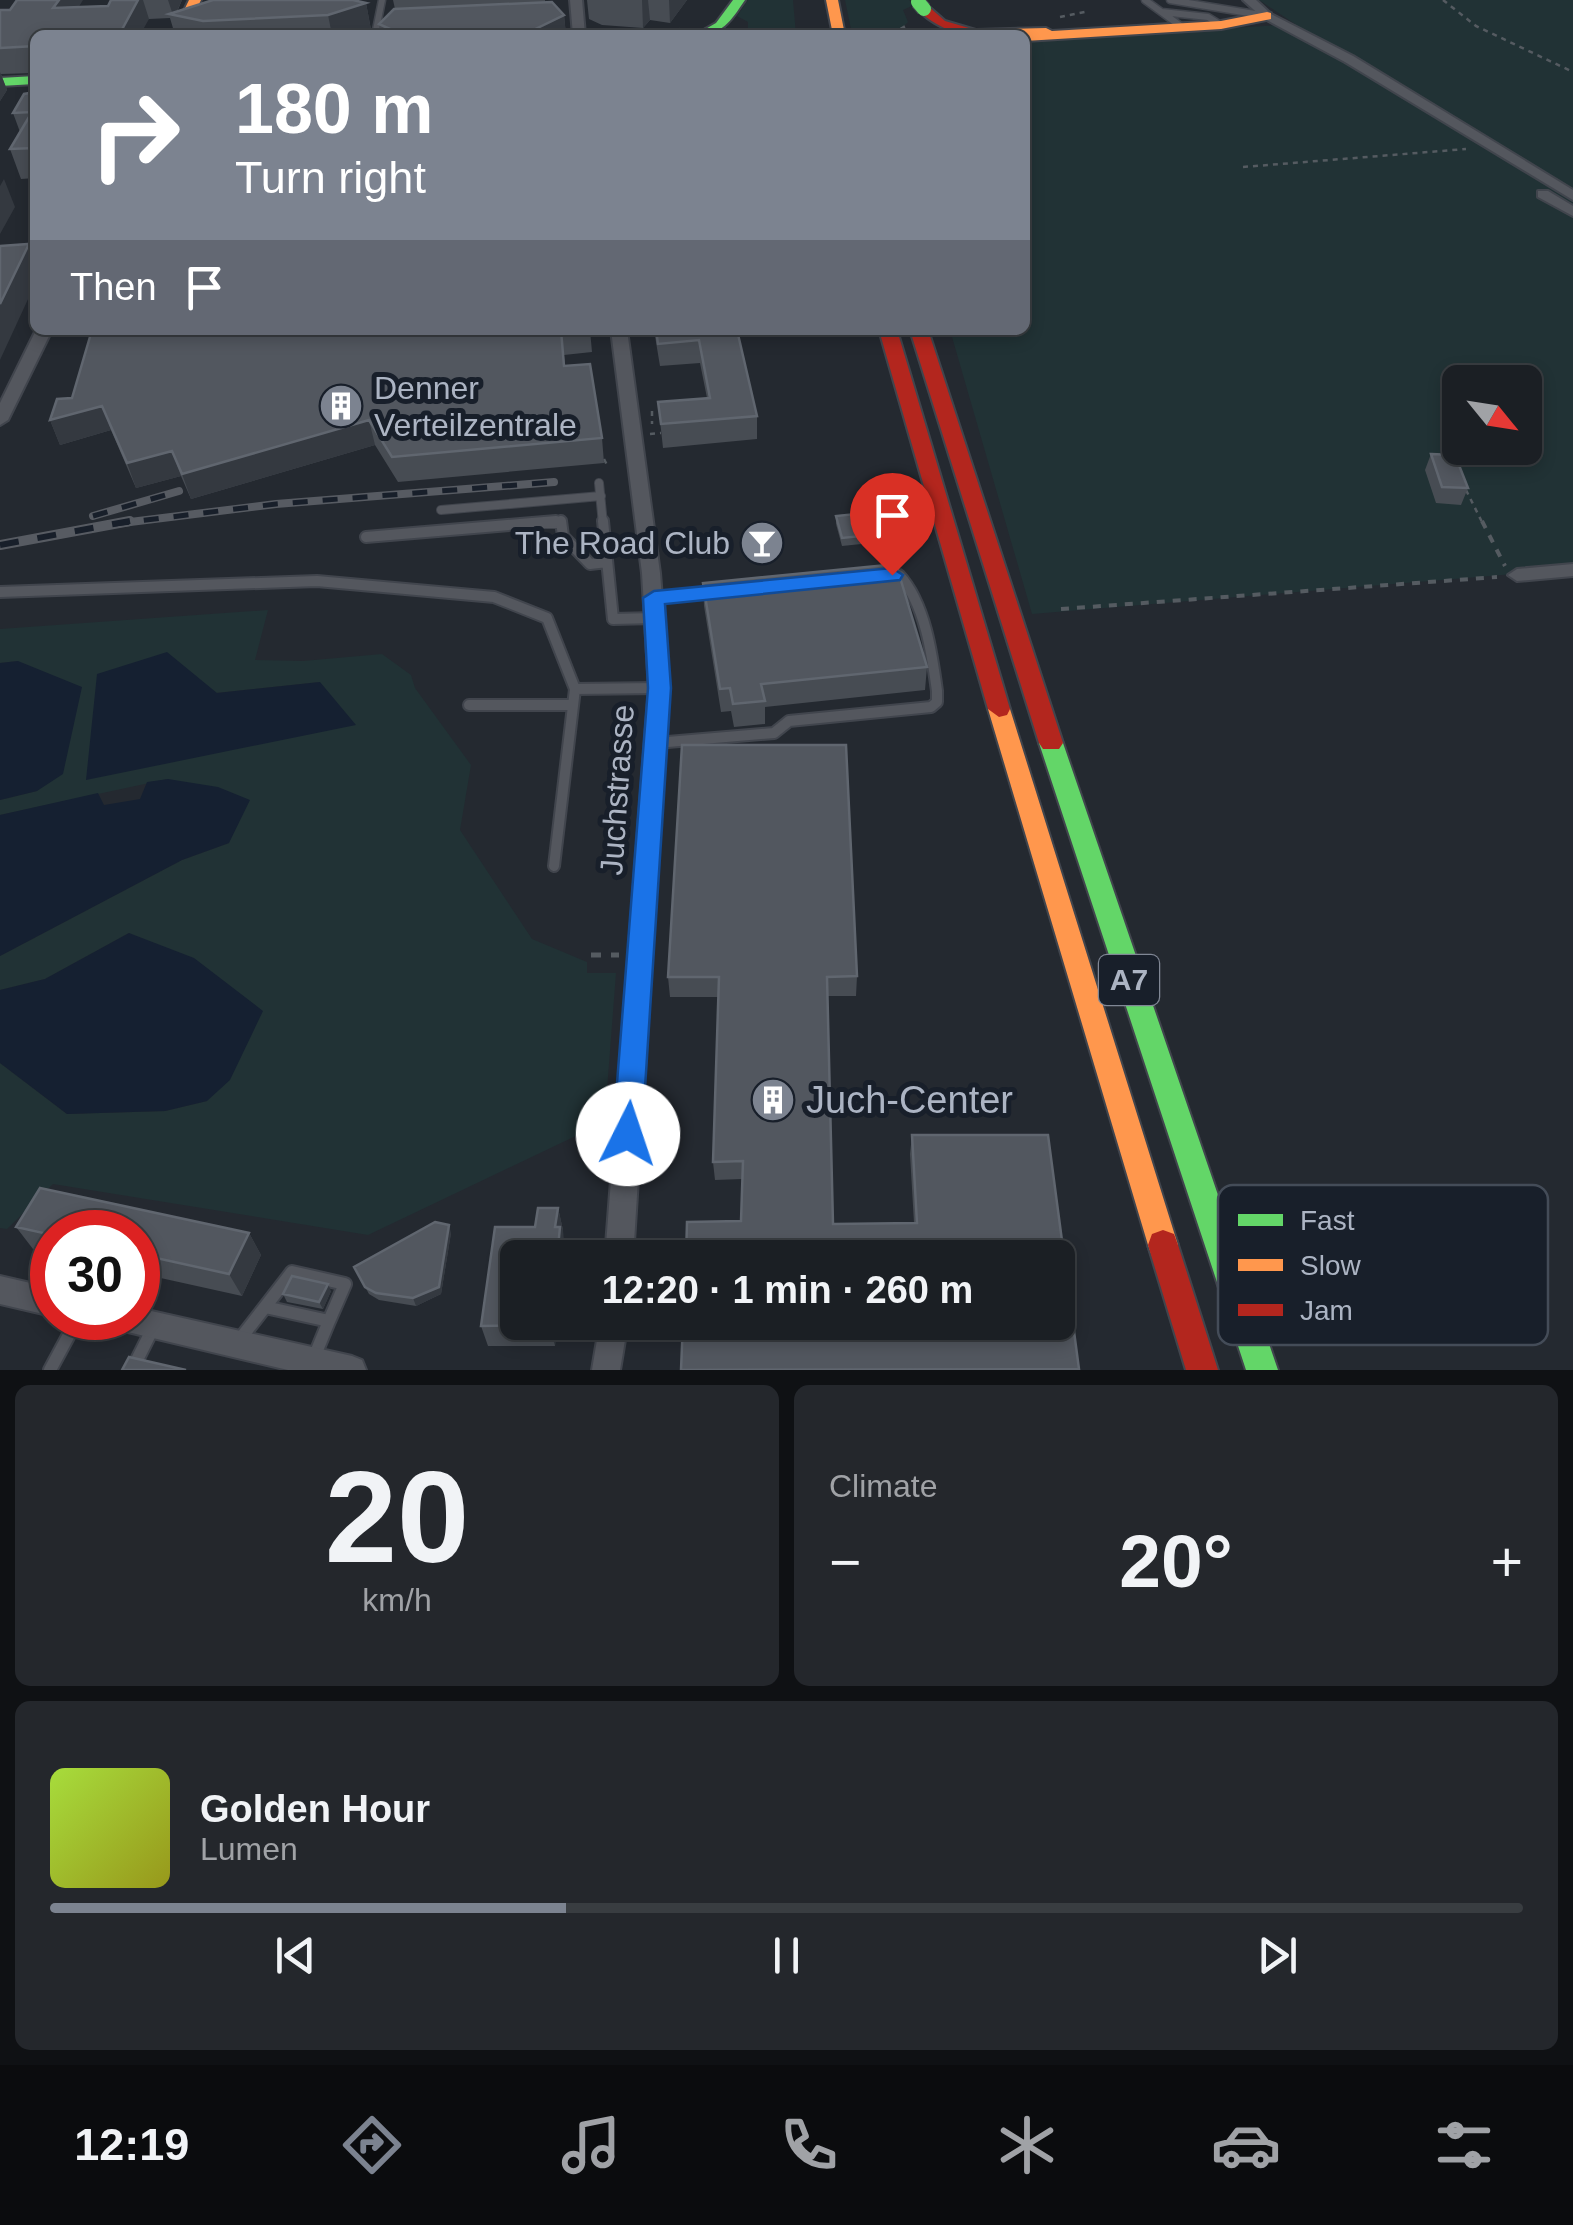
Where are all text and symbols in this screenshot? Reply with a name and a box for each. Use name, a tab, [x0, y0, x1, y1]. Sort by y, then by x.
icon: right	[70, 70, 200, 200]
text: 180 m	[235, 70, 433, 148]
text: Turn right	[235, 152, 426, 203]
icon: arrive	[177, 260, 232, 315]
text: Then	[70, 266, 157, 308]
north arrow	[1442, 365, 1542, 465]
map controls	[1442, 365, 1542, 465]
place label: Denner Verteilzentrale	[374, 370, 577, 443]
building icon: Denner Verteilzentrale	[318, 383, 364, 429]
pin	[850, 473, 935, 576]
icon: arrive	[865, 488, 920, 543]
bar icon: The Road Club	[739, 520, 785, 566]
place label: The Road Club	[515, 525, 730, 561]
street label: Juchstrasse	[593, 704, 641, 876]
road number: A7	[1099, 955, 1159, 1005]
building icon: Juch-Center	[750, 1077, 796, 1123]
place label: Juch-Center	[806, 1079, 1013, 1121]
position arrow	[576, 1082, 680, 1186]
legend	[1218, 1185, 1548, 1345]
text: Fast	[1300, 1205, 1355, 1236]
speed limit sign: 30	[30, 1210, 160, 1340]
text: Slow	[1300, 1250, 1361, 1281]
text: 12:20 · 1 min · 260 m	[602, 1269, 973, 1311]
text: Jam	[1300, 1295, 1353, 1326]
text: 20	[325, 1444, 469, 1590]
text: Climate	[829, 1468, 937, 1504]
text: 20°	[1119, 1519, 1233, 1603]
text: −	[829, 1531, 861, 1593]
text: +	[1491, 1531, 1523, 1593]
text: km/h	[362, 1582, 432, 1618]
text: Golden Hour	[200, 1788, 430, 1830]
text: Lumen	[200, 1831, 298, 1867]
icon: previous	[268, 1928, 323, 1983]
icon: pause	[759, 1928, 814, 1983]
icon: next	[1250, 1928, 1305, 1983]
icon: directions	[337, 2110, 407, 2180]
icon: music	[556, 2110, 626, 2180]
icon: phone	[774, 2110, 844, 2180]
icon: climate	[992, 2110, 1062, 2180]
icon: car	[1211, 2110, 1281, 2180]
icon: filters	[1429, 2110, 1499, 2180]
text: 12:19	[74, 2119, 189, 2170]

